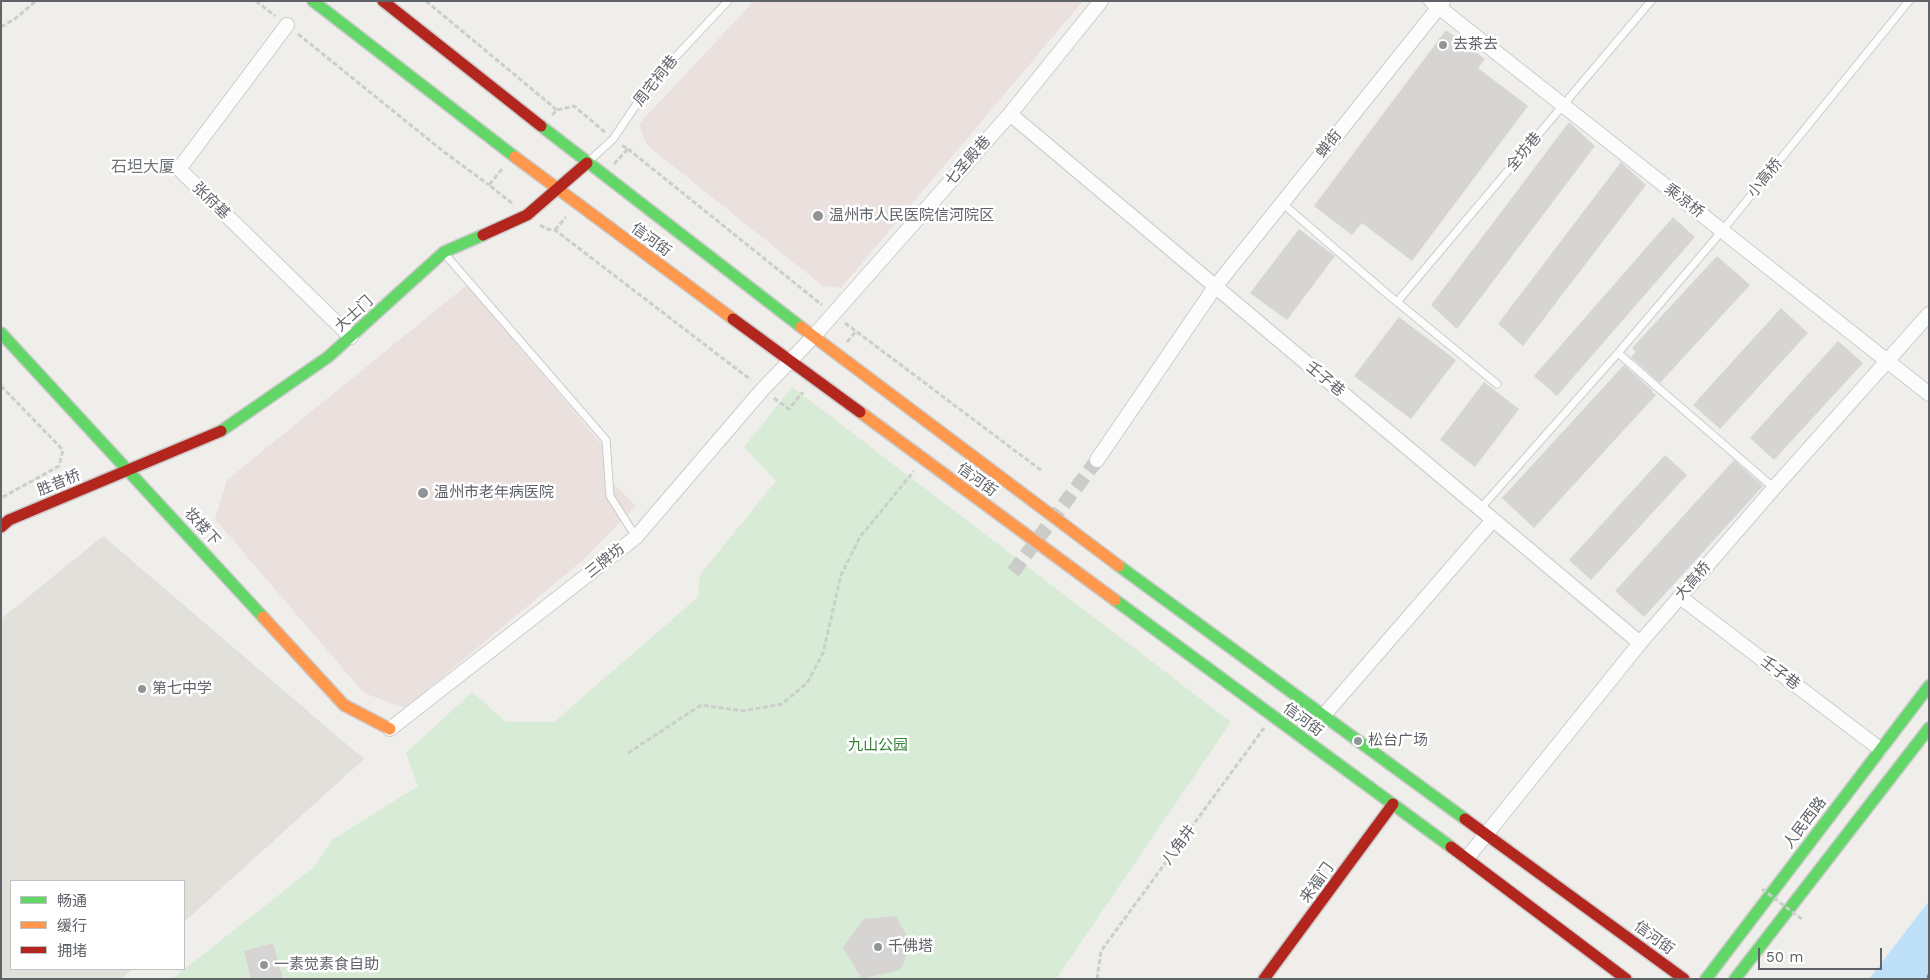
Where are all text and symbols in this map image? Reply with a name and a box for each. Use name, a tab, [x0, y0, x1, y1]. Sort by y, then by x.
place label: 去茶去	[1453, 36, 1498, 54]
marker: 去茶去	[1437, 39, 1449, 51]
street label: 周宅祠巷	[630, 52, 682, 110]
street label: 蝉街	[1313, 127, 1345, 161]
street label: 全坊巷	[1503, 129, 1545, 175]
street label: 七圣殿巷	[942, 132, 994, 190]
street label: 小高桥	[1744, 155, 1786, 201]
district label: 石坦大厦	[111, 157, 175, 177]
street label: 张府基	[189, 179, 233, 223]
street label: 乘凉桥	[1661, 180, 1707, 222]
place label: 温州市人民医院信河院区	[829, 207, 994, 225]
marker: 温州市人民医院信河院区	[811, 209, 825, 223]
street label: 信河街	[628, 219, 674, 261]
street label: 大士门	[331, 292, 377, 336]
street label: 壬子巷	[1302, 358, 1348, 400]
street label: 信河街	[954, 459, 1000, 501]
street label: 胜昔桥	[35, 466, 83, 500]
place label: 温州市老年病医院	[434, 484, 554, 502]
marker: 温州市老年病医院	[416, 486, 430, 500]
street label: 妆楼下	[180, 504, 224, 550]
street label: 三牌坊	[582, 540, 628, 582]
street label: 大高桥	[1671, 558, 1715, 604]
street label: 壬子巷	[1757, 652, 1803, 694]
place label: 第七中学	[152, 680, 212, 698]
marker: 第七中学	[136, 683, 148, 695]
street label: 信河街	[1280, 699, 1326, 741]
place label: 松台广场	[1368, 732, 1428, 750]
marker: 松台广场	[1352, 735, 1364, 747]
park label: 九山公园	[848, 737, 908, 755]
street label: 人民西路	[1780, 794, 1830, 852]
street label: 八角井	[1158, 822, 1200, 868]
street label: 来福门	[1296, 860, 1338, 906]
legend	[10, 880, 185, 970]
text: 畅通	[57, 892, 87, 910]
text: 缓行	[57, 917, 87, 935]
street label: 信河街	[1631, 917, 1677, 959]
place label: 千佛塔	[888, 938, 933, 956]
scale bar	[1760, 938, 1884, 970]
marker: 千佛塔	[872, 941, 884, 953]
text: 拥堵	[57, 942, 87, 960]
text: 50 m	[1766, 948, 1803, 966]
place label: 一素觉素食自助	[274, 956, 379, 974]
marker: 一素觉素食自助	[258, 959, 270, 971]

